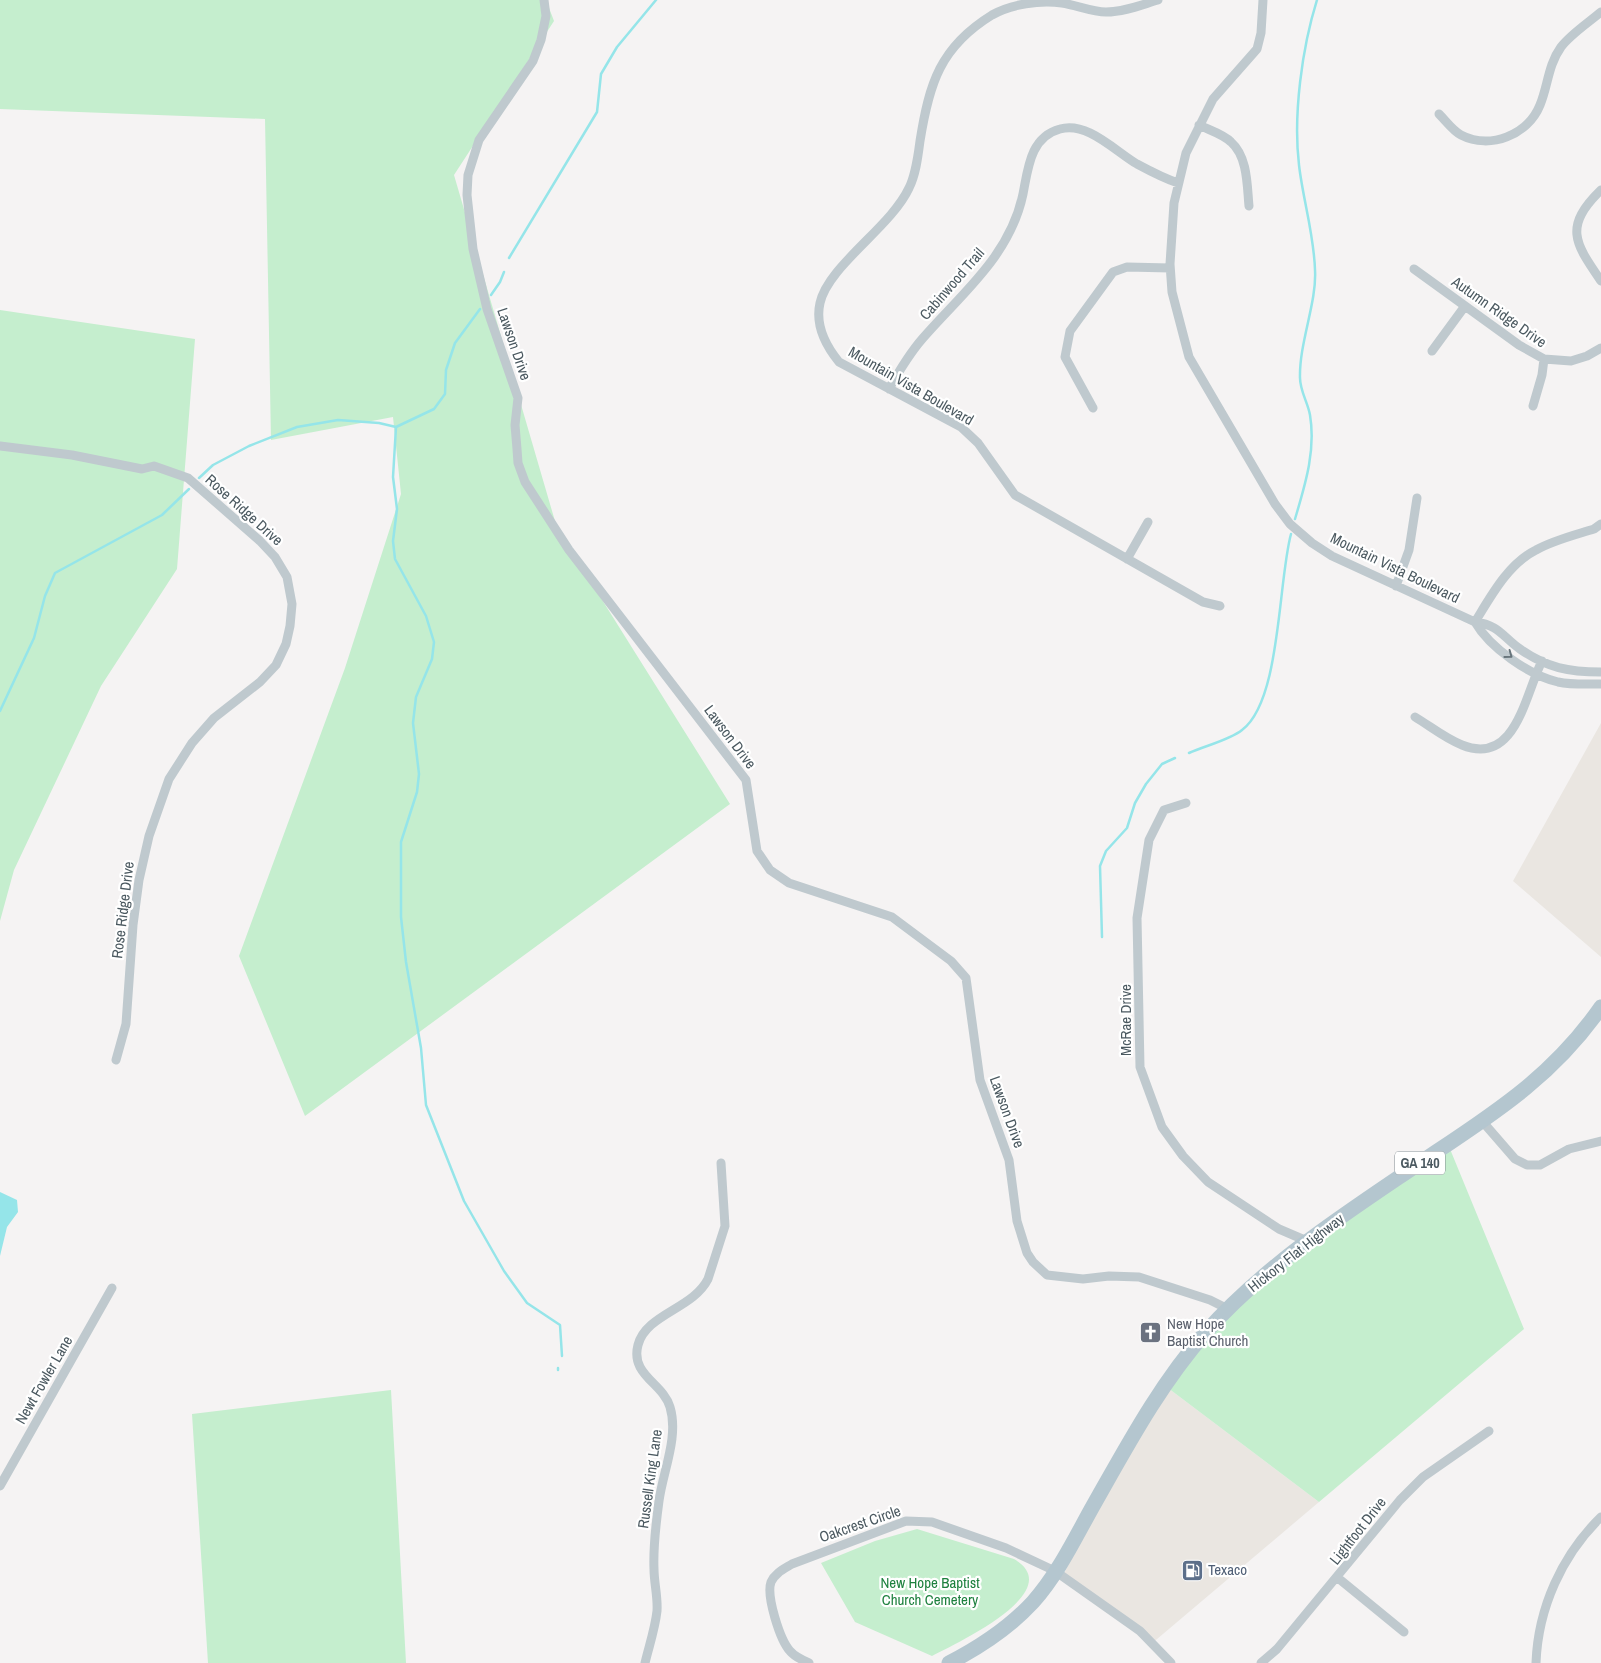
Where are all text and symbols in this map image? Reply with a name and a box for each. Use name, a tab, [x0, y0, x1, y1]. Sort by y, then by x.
street label: Cabinwood Trail	[914, 243, 989, 324]
street label: Autumn Ridge Drive	[1447, 270, 1551, 352]
street label: Lawson Drive	[492, 305, 537, 383]
street label: Mountain Vista Boulevard	[845, 341, 978, 430]
street label: Rose Ridge Drive	[201, 469, 288, 550]
street label: Mountain Vista Boulevard	[1327, 527, 1463, 608]
one-way arrow	[1503, 649, 1513, 658]
street label: Lawson Drive	[699, 700, 762, 773]
street label: Rose Ridge Drive	[106, 860, 139, 960]
street label: McRae Drive	[1115, 984, 1136, 1056]
street label: Lawson Drive	[985, 1073, 1030, 1151]
road number: GA 140	[1395, 1152, 1445, 1174]
street label: Hickory Flat Highway	[1243, 1208, 1349, 1297]
place label: New Hope Baptist Church	[1167, 1313, 1248, 1351]
church icon: New Hope Baptist Church	[1139, 1321, 1163, 1345]
street label: Newt Fowler Lane	[10, 1332, 77, 1428]
street label: Russell King Lane	[632, 1428, 667, 1530]
street label: Lightfoot Drive	[1324, 1492, 1391, 1569]
street label: Oakcrest Circle	[816, 1500, 903, 1547]
fuel station icon: Texaco	[1180, 1558, 1204, 1582]
place label: Texaco	[1208, 1559, 1247, 1580]
park label: New Hope Baptist Church Cemetery	[880, 1572, 980, 1610]

